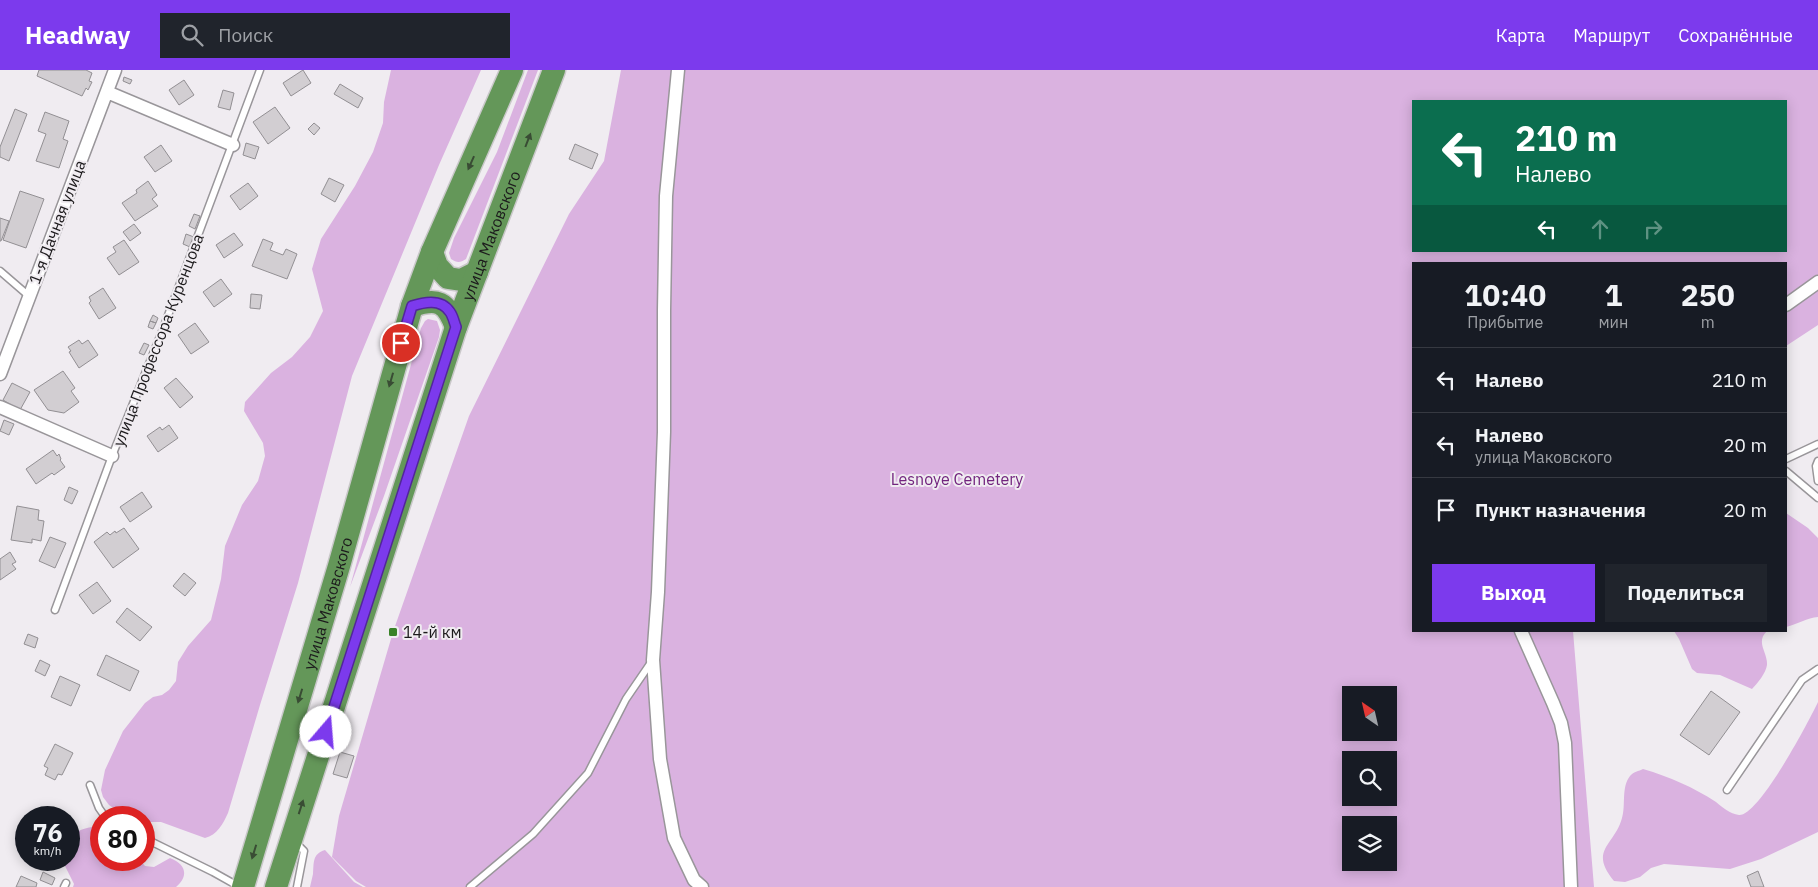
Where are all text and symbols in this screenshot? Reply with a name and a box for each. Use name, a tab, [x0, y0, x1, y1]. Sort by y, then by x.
search box	[160, 13, 510, 58]
text: Headway	[25, 19, 130, 51]
icon: search	[178, 21, 206, 49]
text: Поиск	[218, 23, 273, 47]
text: Карта	[1496, 24, 1545, 47]
text: Маршрут	[1573, 24, 1650, 47]
text: Сохранённые	[1678, 24, 1793, 47]
text: 210 m	[1515, 115, 1618, 161]
icon: left	[1432, 120, 1497, 185]
one-way arrow	[524, 132, 532, 147]
one-way arrow	[467, 156, 475, 170]
street label: 1-я Дачная улица	[24, 157, 90, 287]
text: Налево	[1515, 159, 1592, 188]
street label: улица Маковского	[457, 168, 525, 303]
icon: left	[1533, 215, 1561, 243]
icon: ahead	[1586, 215, 1614, 243]
icon: right	[1639, 215, 1667, 243]
street label: улица Профессора Куренцова	[108, 230, 208, 449]
text: 10:40	[1464, 275, 1546, 314]
text: 1	[1604, 275, 1622, 314]
text: 250	[1681, 275, 1735, 314]
text: Прибытие	[1467, 312, 1543, 332]
text: мин	[1598, 312, 1628, 332]
text: m	[1701, 312, 1715, 332]
pin	[380, 322, 422, 364]
icon: arrive	[387, 329, 415, 357]
icon: left	[1432, 366, 1460, 394]
text: Налево	[1475, 368, 1544, 392]
text: 210 m	[1712, 368, 1767, 392]
one-way arrow	[387, 373, 395, 388]
text: Налево	[1475, 423, 1544, 447]
icon: left	[1432, 431, 1460, 459]
text: 20 m	[1723, 433, 1767, 457]
text: улица Маковского	[1475, 447, 1612, 467]
park label: Lesnoye Cemetery	[891, 469, 1023, 489]
icon: arrive	[1432, 496, 1460, 524]
text: Пункт назначения	[1475, 498, 1646, 522]
text: 20 m	[1723, 498, 1767, 522]
street label: улица Маковского	[299, 535, 357, 672]
button: Выход	[1432, 564, 1595, 622]
button: Поделиться	[1605, 564, 1767, 622]
place label: 14-й км	[403, 622, 462, 642]
marker: 14-й км	[387, 626, 399, 638]
north arrow	[1342, 686, 1398, 741]
map controls	[1342, 686, 1397, 871]
one-way arrow	[295, 689, 303, 704]
position arrow	[299, 705, 351, 757]
button: search	[1342, 751, 1397, 806]
one-way arrow	[298, 800, 306, 815]
speed limit sign: 80	[90, 806, 155, 871]
text: 76	[32, 816, 63, 849]
button: layers	[1342, 816, 1397, 871]
text: km/h	[33, 843, 62, 858]
one-way arrow	[249, 845, 257, 860]

